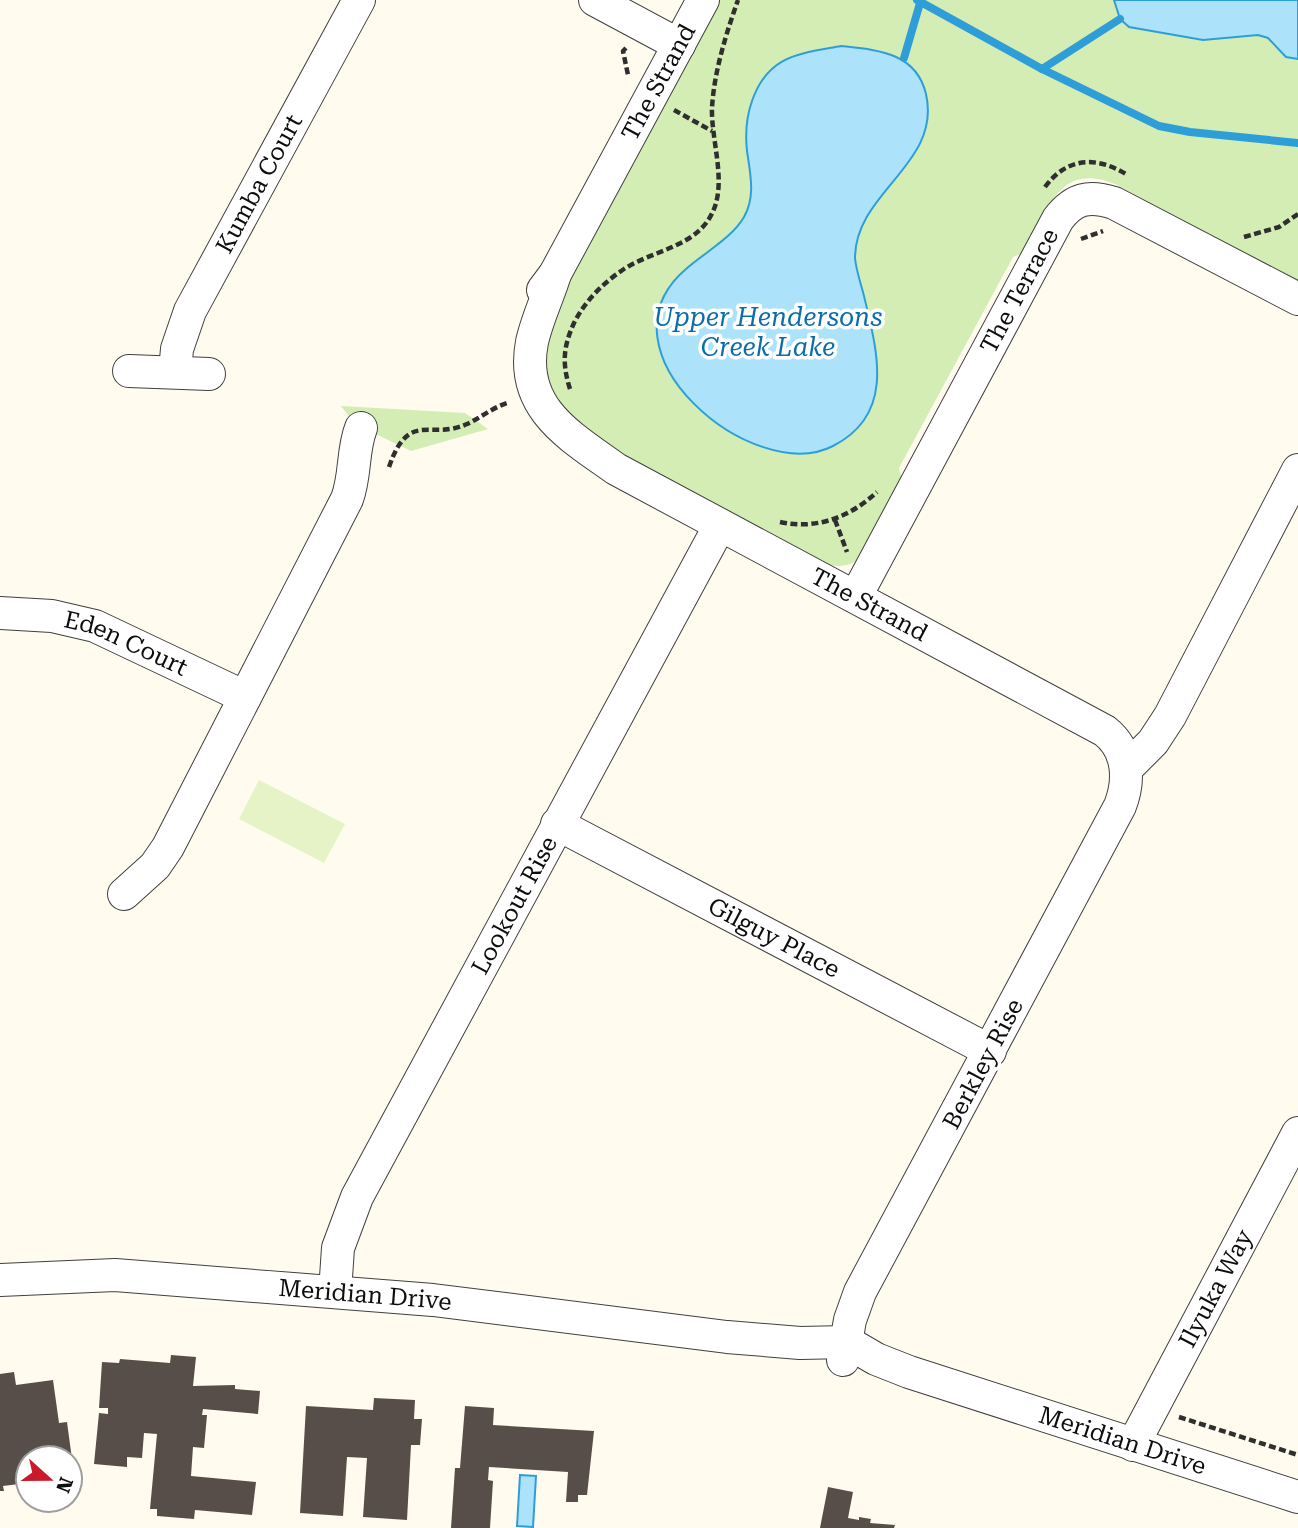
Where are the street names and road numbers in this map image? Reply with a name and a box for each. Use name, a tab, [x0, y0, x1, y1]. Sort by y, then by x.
street label: The Strand	[616, 19, 701, 145]
street label: Kumba Court	[210, 109, 308, 258]
street label: The Terrace	[975, 224, 1064, 358]
street label: The Strand	[806, 562, 932, 647]
street label: Eden Court	[61, 605, 192, 682]
street label: Lookout Rise	[466, 832, 563, 979]
street label: Gilguy Place	[703, 892, 845, 984]
street label: Berkley Rise	[937, 994, 1029, 1134]
street label: Ilyuka Way	[1173, 1224, 1259, 1352]
street label: Meridian Drive	[277, 1274, 453, 1316]
street label: Meridian Drive	[1036, 1401, 1209, 1481]

